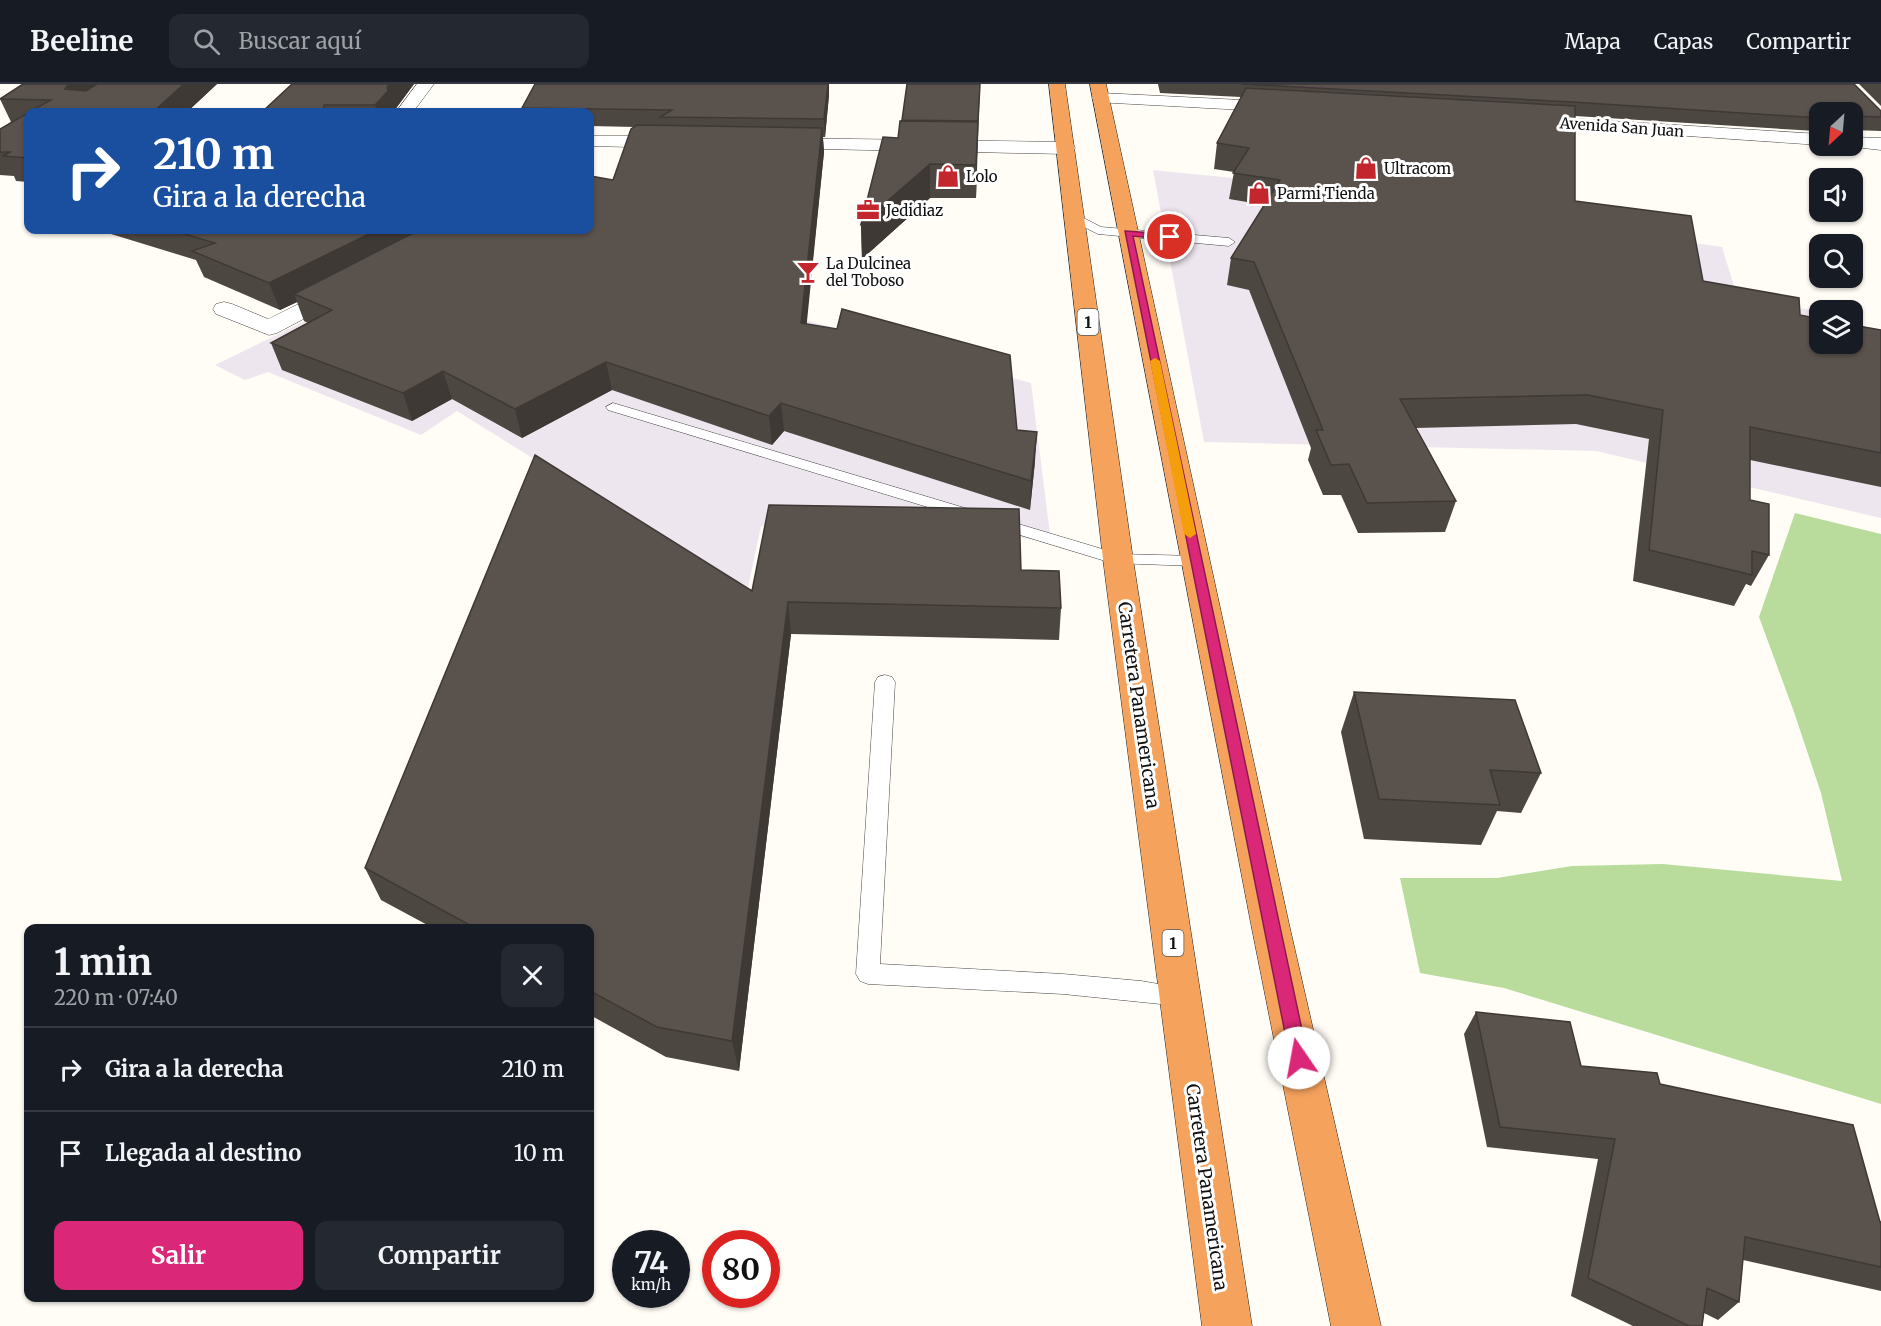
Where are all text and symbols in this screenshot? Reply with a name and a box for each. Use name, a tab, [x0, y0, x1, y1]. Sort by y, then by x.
search box	[169, 14, 589, 68]
text: Beeline	[30, 23, 133, 59]
icon: search	[190, 25, 223, 58]
text: Buscar aquí	[238, 27, 361, 55]
text: Mapa	[1564, 28, 1621, 55]
text: Capas	[1654, 28, 1713, 55]
text: Compartir	[1746, 28, 1851, 55]
north arrow	[1809, 102, 1863, 156]
map controls	[1809, 102, 1863, 354]
street label: Avenida San Juan	[1558, 113, 1685, 141]
text: 210 m	[153, 128, 274, 180]
icon: right	[54, 132, 132, 210]
shop icon: Ultracom	[1353, 155, 1379, 181]
place label: Ultracom	[1384, 159, 1451, 178]
shop icon: Lolo	[935, 163, 961, 189]
place label: Lolo	[966, 167, 998, 186]
button: sound	[1809, 168, 1863, 222]
text: Gira a la derecha	[153, 180, 366, 214]
shop icon: Parmi Tienda	[1246, 180, 1272, 206]
place label: Parmi Tienda	[1277, 184, 1375, 203]
office icon: Jedidiaz	[855, 197, 881, 223]
place label: Jedidiaz	[885, 201, 943, 220]
pin	[1144, 211, 1195, 262]
icon: arrive	[1153, 220, 1186, 253]
button: search	[1809, 234, 1863, 288]
place label: La Dulcinea del Toboso	[826, 254, 911, 290]
bar icon: La Dulcinea del Toboso	[795, 259, 821, 285]
button: layers	[1809, 300, 1863, 354]
road number: 1	[1078, 309, 1098, 335]
street label: Carretera Panamericana	[1113, 600, 1165, 810]
road number: 1	[1162, 930, 1184, 956]
text: 1 min	[54, 940, 152, 985]
button: close	[501, 944, 564, 1007]
text: 220 m · 07:40	[54, 985, 178, 1010]
position arrow	[1267, 1026, 1331, 1090]
icon: right	[54, 1053, 87, 1086]
text: Gira a la derecha	[105, 1055, 283, 1083]
text: 210 m	[501, 1055, 564, 1083]
street label: Carretera Panamericana	[1181, 1082, 1233, 1292]
icon: arrive	[54, 1137, 87, 1170]
text: Llegada al destino	[105, 1139, 301, 1167]
text: 10 m	[514, 1139, 564, 1167]
button: Salir	[54, 1221, 303, 1290]
button: Compartir	[315, 1221, 564, 1290]
speed limit sign: 80	[702, 1230, 780, 1308]
text: 74	[634, 1243, 668, 1281]
text: km/h	[631, 1275, 671, 1294]

